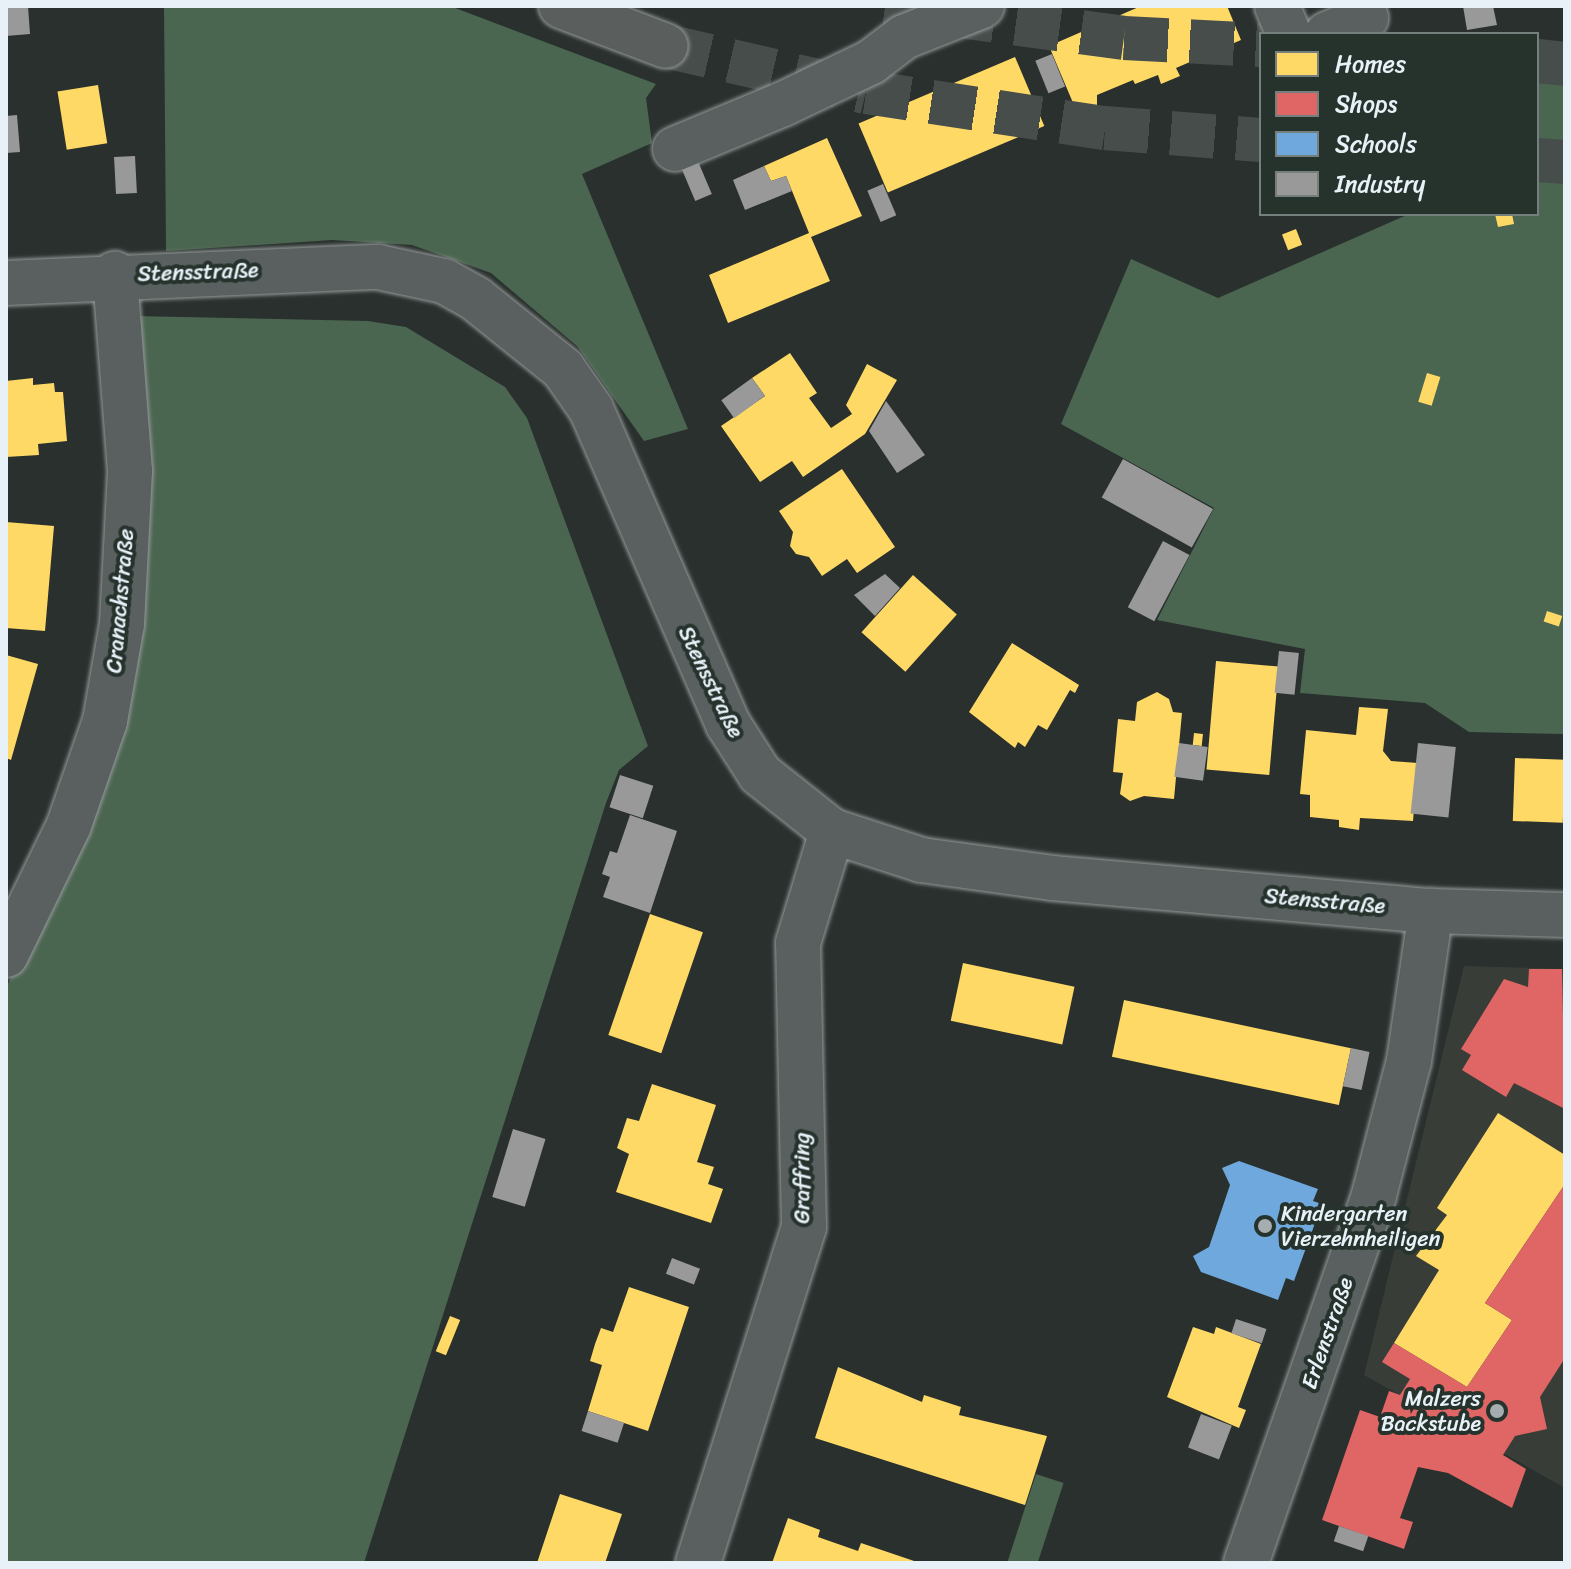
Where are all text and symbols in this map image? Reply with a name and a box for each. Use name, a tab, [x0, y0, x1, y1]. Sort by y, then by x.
legend	[1259, 32, 1539, 216]
text: Homes	[1335, 43, 1406, 85]
text: Shops	[1335, 83, 1397, 125]
text: Schools	[1335, 123, 1417, 165]
text: Industry	[1335, 163, 1425, 205]
street label: Stensstraße	[137, 257, 259, 287]
street label: Cranachstraße	[101, 528, 139, 674]
street label: Stensstraße	[673, 622, 749, 742]
street label: Stensstraße	[1263, 883, 1387, 919]
street label: Graffring	[789, 1132, 815, 1224]
place label: Kindergarten Vierzehnheiligen	[1281, 1200, 1440, 1252]
marker: Kindergarten Vierzehnheiligen	[1256, 1217, 1274, 1235]
street label: Erlenstraße	[1296, 1274, 1358, 1392]
place label: Malzers Backstube	[1381, 1385, 1481, 1436]
marker: Malzers Backstube	[1488, 1402, 1506, 1420]

